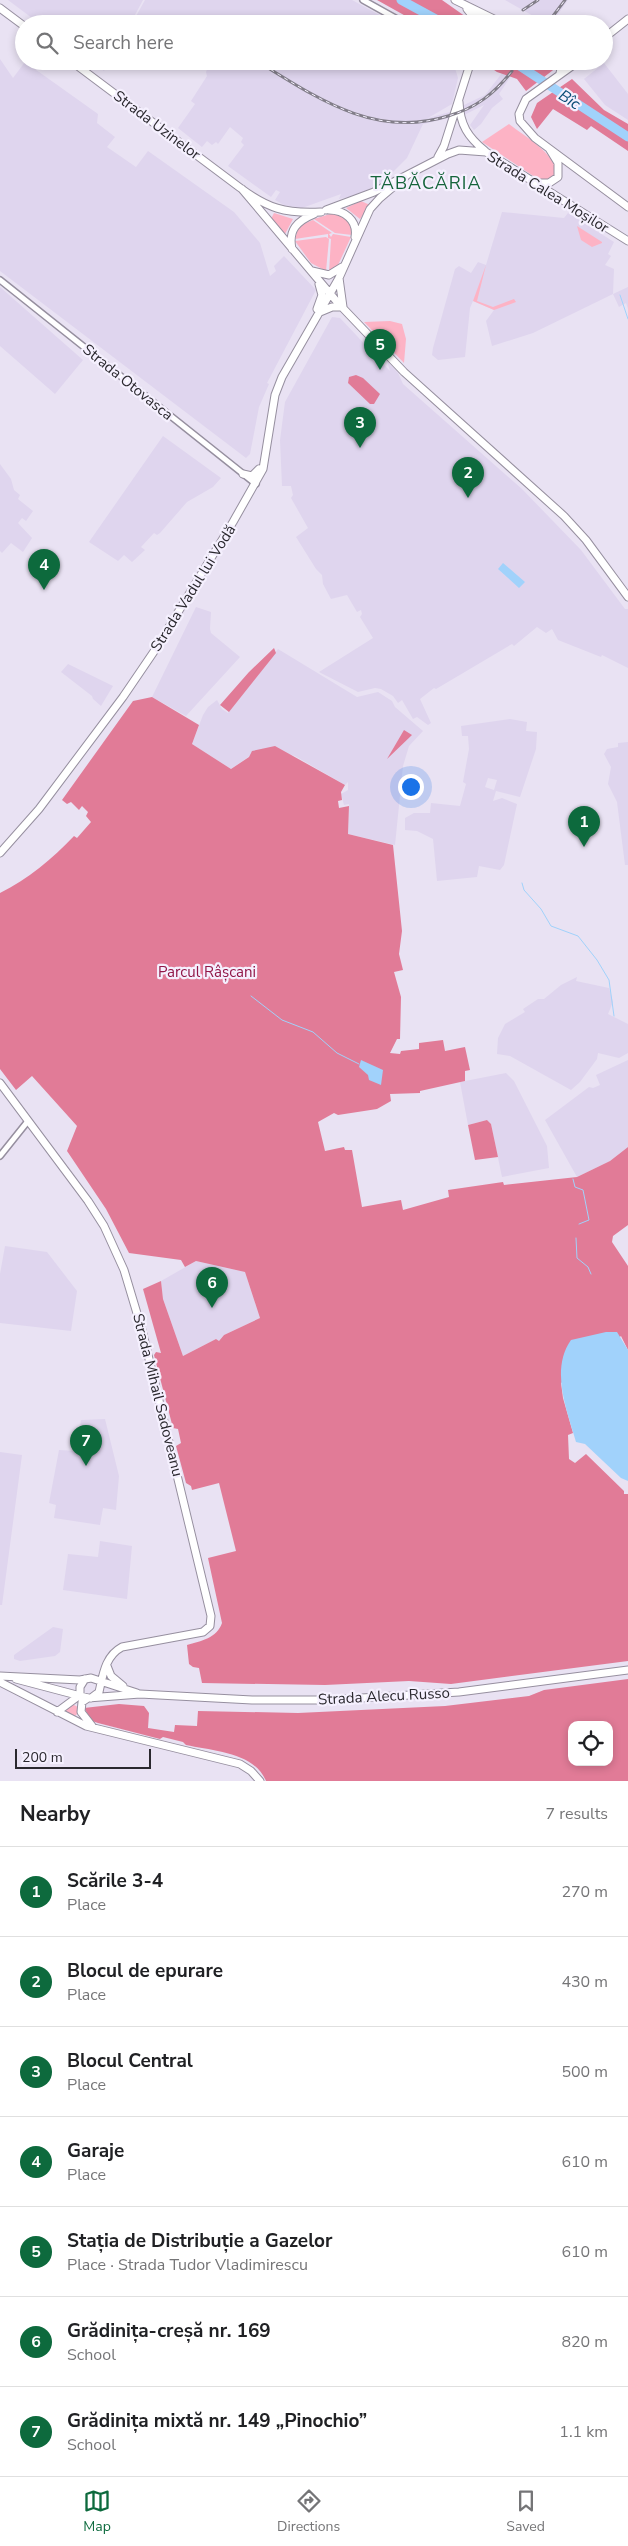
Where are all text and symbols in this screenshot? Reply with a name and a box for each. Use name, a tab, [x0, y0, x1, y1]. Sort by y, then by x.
search box	[15, 15, 613, 70]
icon: search	[33, 29, 61, 57]
text: Search here	[73, 30, 174, 56]
water label: Bîc	[554, 85, 585, 115]
street label: Strada Uzinelor	[109, 86, 205, 165]
street label: Strada Calea Moșilor	[483, 146, 613, 238]
district label: TĂBĂCĂRIA	[370, 171, 482, 195]
pin: 5	[364, 329, 396, 370]
street label: Strada Otovasca	[79, 339, 177, 425]
pin: 3	[344, 407, 376, 448]
pin: 2	[452, 457, 484, 498]
street label: Strada Vadul lui Vodă	[146, 521, 240, 655]
pin: 4	[28, 549, 60, 590]
your location	[398, 774, 424, 800]
pin: 1	[568, 806, 600, 847]
park label: Parcul Râșcani	[158, 962, 256, 982]
pin: 6	[196, 1267, 228, 1308]
street label: Strada Mihail Sadoveanu	[128, 1311, 188, 1479]
pin: 7	[70, 1425, 102, 1466]
street label: Strada Alecu Russo	[318, 1683, 450, 1709]
map controls	[568, 1721, 613, 1766]
button: locate	[568, 1721, 613, 1766]
scale bar	[15, 1746, 151, 1769]
text: 200 m	[22, 1748, 63, 1767]
text: Nearby	[20, 1800, 90, 1828]
text: 7 results	[546, 1803, 608, 1825]
text: Scările 3-4	[67, 1868, 163, 1894]
text: 1	[31, 1881, 41, 1903]
text: 270 m	[561, 1881, 608, 1903]
text: Place	[67, 1894, 106, 1916]
text: Blocul de epurare	[67, 1958, 223, 1984]
text: 2	[31, 1971, 41, 1993]
text: 430 m	[561, 1971, 608, 1993]
text: Place	[67, 1984, 106, 2006]
text: Blocul Central	[67, 2048, 193, 2074]
text: 3	[31, 2061, 41, 2083]
text: 500 m	[561, 2061, 608, 2083]
text: Place	[67, 2074, 106, 2096]
text: Garaje	[67, 2138, 124, 2164]
text: 4	[31, 2151, 41, 2173]
text: 610 m	[561, 2151, 608, 2173]
text: Place	[67, 2164, 106, 2186]
text: Stația de Distribuție a Gazelor	[67, 2228, 333, 2254]
text: 5	[31, 2241, 41, 2263]
text: 610 m	[561, 2241, 608, 2263]
text: Place · Strada Tudor Vladimirescu	[67, 2254, 308, 2276]
text: Grădinița-creșă nr. 169	[67, 2318, 271, 2344]
text: 6	[31, 2331, 41, 2353]
text: 820 m	[561, 2331, 608, 2353]
text: School	[67, 2344, 116, 2366]
text: Grădinița mixtă nr. 149 „Pinochio”	[67, 2408, 367, 2434]
text: 7	[31, 2421, 41, 2443]
text: 1.1 km	[559, 2421, 608, 2443]
text: School	[67, 2434, 116, 2456]
tab: Map	[83, 2487, 111, 2536]
tab: Directions	[277, 2487, 340, 2536]
tab: Saved	[506, 2487, 545, 2536]

